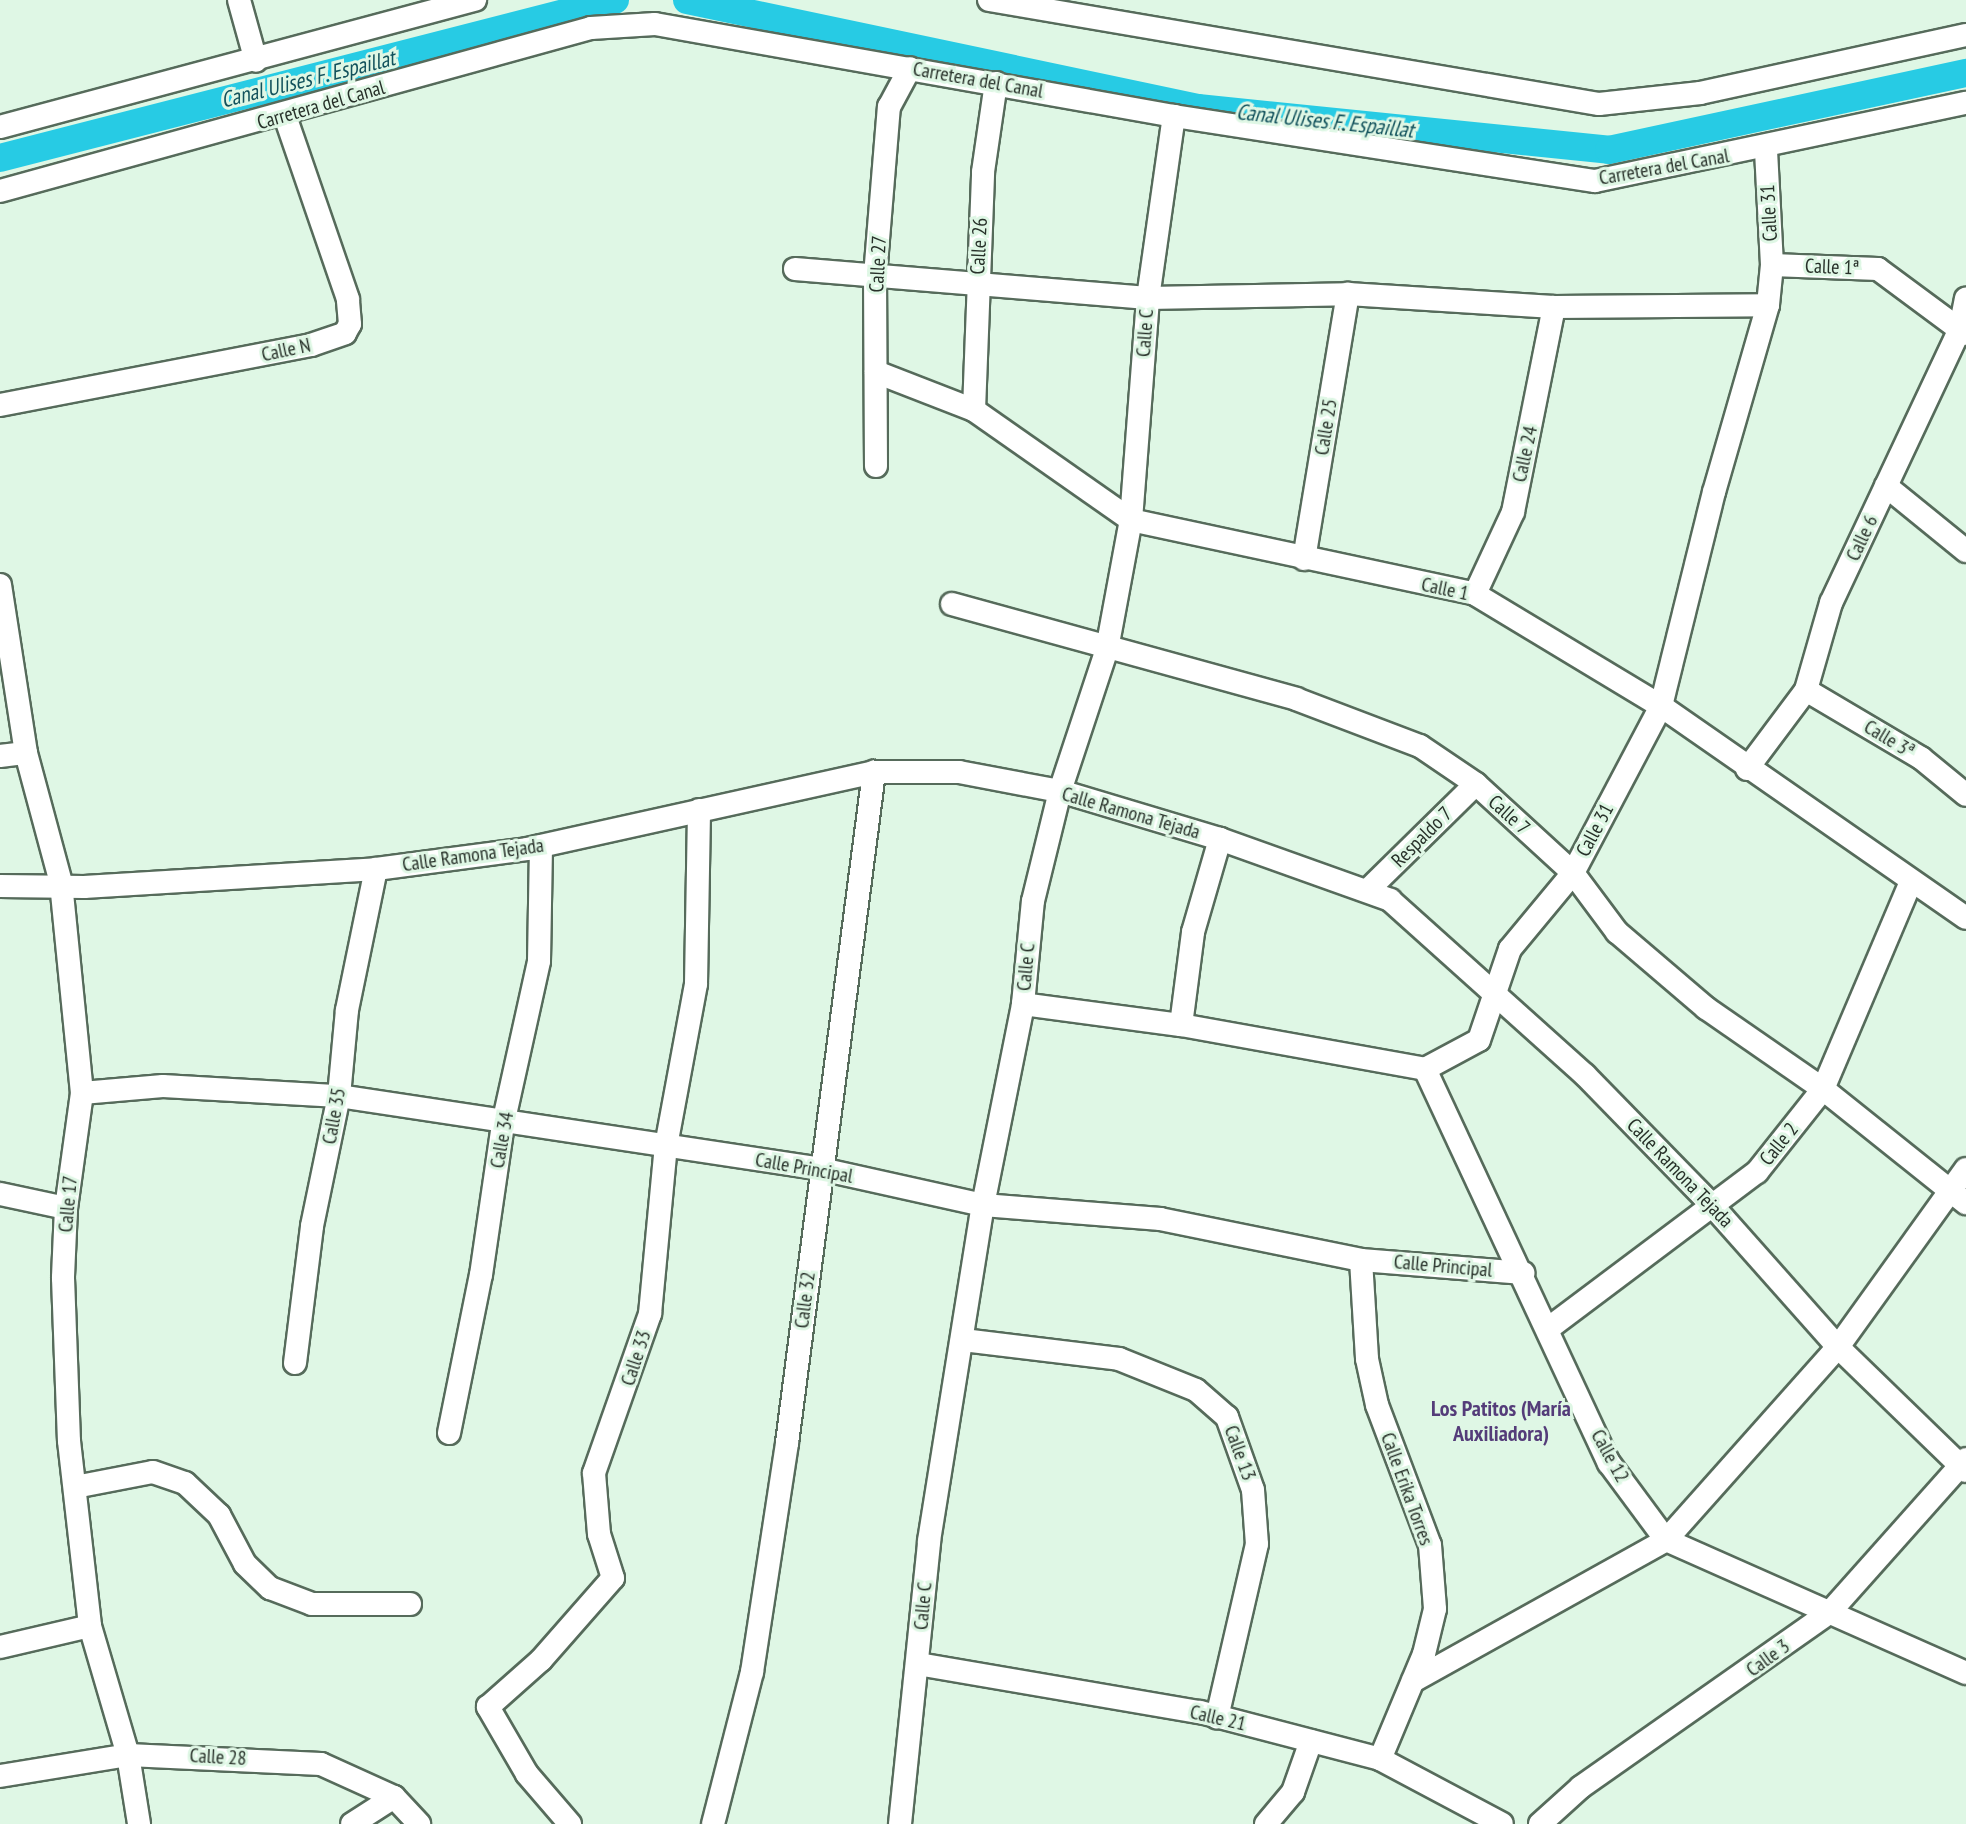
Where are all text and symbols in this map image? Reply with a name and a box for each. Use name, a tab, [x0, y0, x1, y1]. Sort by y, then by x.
water label: Canal Ulises F. Espaillat	[218, 44, 398, 114]
street label: Carretera del Canal	[911, 57, 1045, 103]
street label: Carretera del Canal	[254, 75, 388, 135]
water label: Canal Ulises F. Espaillat	[1234, 98, 1416, 144]
street label: Carretera del Canal	[1597, 144, 1731, 190]
street label: Calle 31	[1756, 184, 1782, 242]
street label: Calle 26	[966, 217, 992, 275]
street label: Calle 27	[865, 235, 891, 293]
street label: Calle 1ª	[1805, 254, 1859, 280]
street label: Calle C	[1131, 308, 1159, 358]
street label: Calle N	[259, 333, 313, 367]
street label: Calle 25	[1310, 397, 1342, 457]
street label: Calle 24	[1507, 424, 1543, 484]
street label: Calle 6	[1841, 511, 1883, 565]
street label: Calle 1	[1419, 572, 1471, 606]
street label: Calle 3ª	[1860, 715, 1918, 763]
street label: Calle Ramona Tejada	[1059, 782, 1203, 844]
street label: Calle 7	[1483, 790, 1535, 840]
street label: Calle 31	[1571, 799, 1619, 861]
street label: Respaldo 7	[1387, 802, 1457, 872]
street label: Calle Ramona Tejada	[400, 833, 546, 877]
street label: Calle C	[1012, 942, 1040, 992]
street label: Calle 35	[317, 1086, 351, 1146]
street label: Calle 34	[485, 1110, 519, 1170]
street label: Calle Ramona Tejada	[1622, 1113, 1738, 1233]
street label: Calle 2	[1755, 1118, 1803, 1170]
street label: Calle Principal	[753, 1148, 855, 1188]
street label: Calle 17	[54, 1175, 82, 1233]
street label: Calle Principal	[1393, 1250, 1493, 1282]
street label: Calle 32	[790, 1270, 820, 1330]
street label: Calle 33	[616, 1327, 656, 1389]
district label: Los Patitos (María Auxiliadora)	[1431, 1395, 1571, 1446]
street label: Calle 13	[1219, 1422, 1261, 1484]
street label: Calle 12	[1586, 1425, 1634, 1487]
street label: Calle Erika Torres	[1375, 1429, 1439, 1549]
street label: Calle C	[909, 1581, 937, 1631]
street label: Calle 3	[1742, 1634, 1794, 1682]
street label: Calle 21	[1188, 1700, 1248, 1736]
street label: Calle 28	[189, 1744, 247, 1770]

